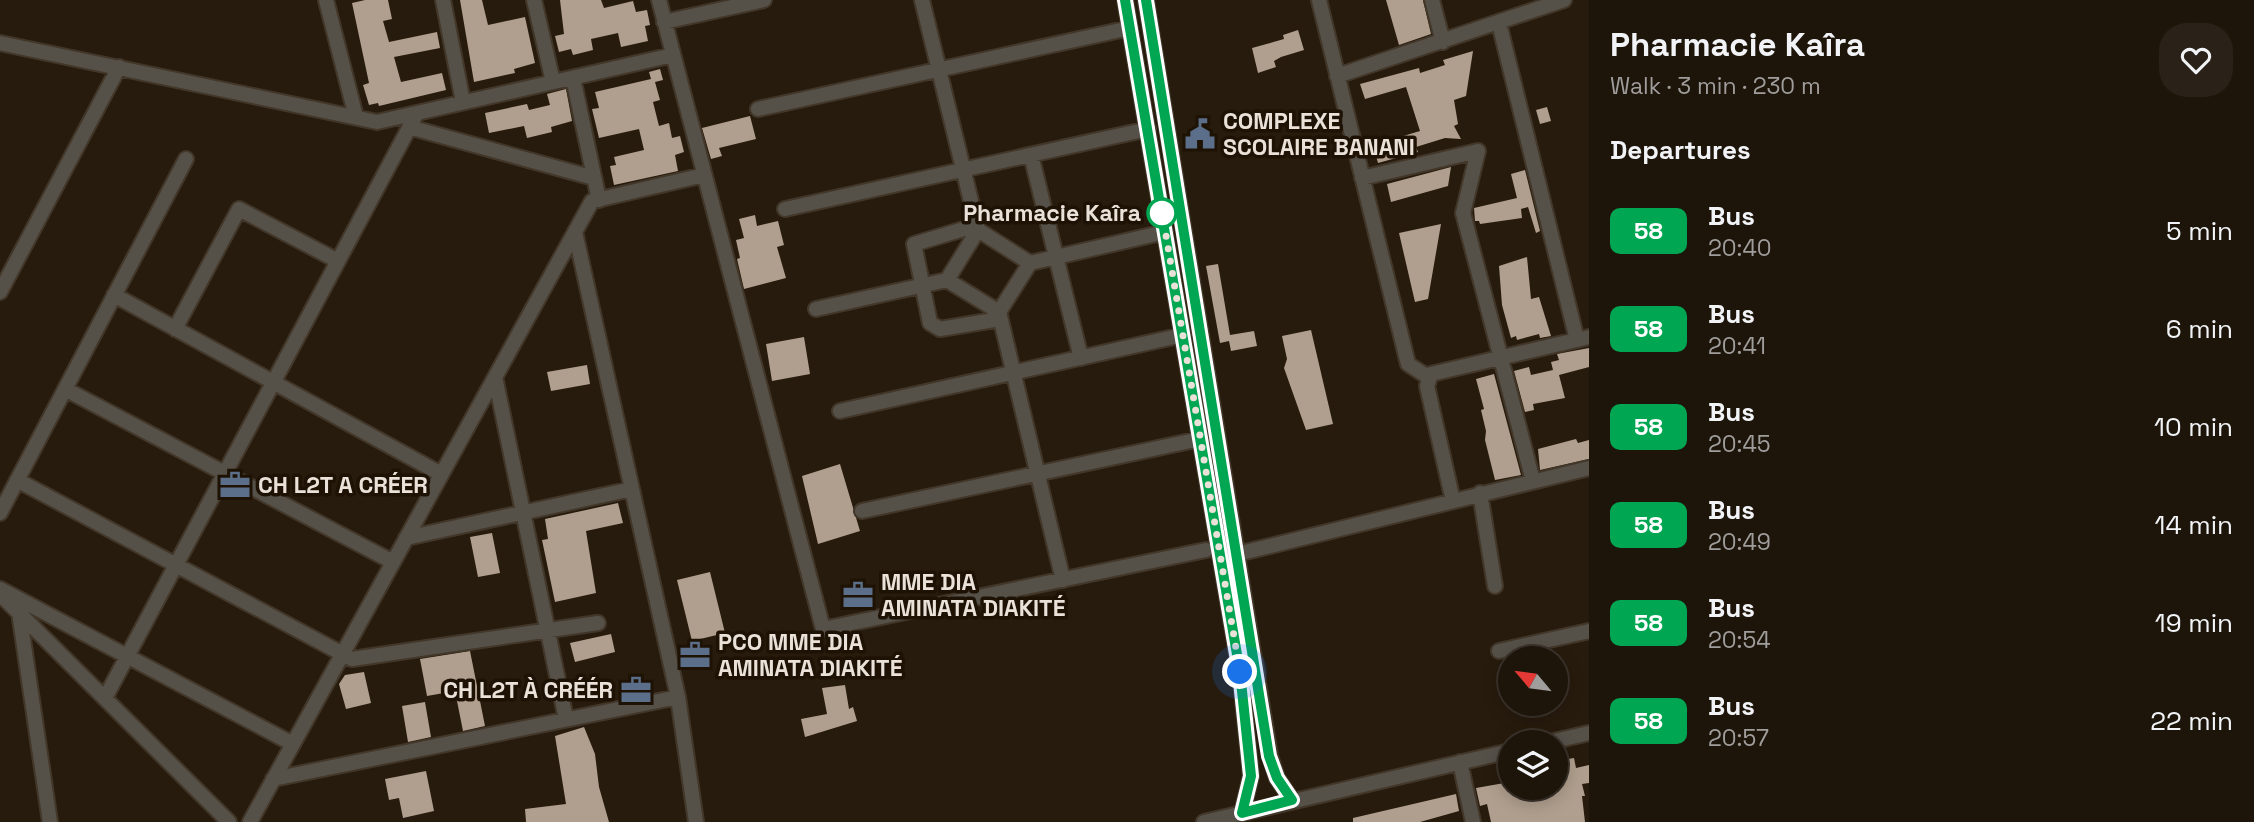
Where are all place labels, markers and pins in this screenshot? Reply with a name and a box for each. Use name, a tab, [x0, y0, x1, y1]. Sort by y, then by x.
place label: COMPLEXE SCOLAIRE BANANI	[1223, 106, 1415, 162]
public building icon: COMPLEXE SCOLAIRE BANANI	[1183, 117, 1217, 151]
place label: Pharmacie Kaîra	[963, 198, 1141, 228]
marker: Pharmacie Kaîra	[1147, 198, 1177, 228]
office icon: CH L2T A CRÉER	[218, 468, 252, 502]
place label: CH L2T A CRÉER	[258, 470, 428, 500]
place label: MME DIA AMINATA DIAKITÉ	[881, 567, 1065, 623]
office icon: MME DIA AMINATA DIAKITÉ	[841, 578, 875, 612]
place label: PCO MME DIA AMINATA DIAKITÉ	[718, 627, 902, 683]
office icon: PCO MME DIA AMINATA DIAKITÉ	[678, 638, 712, 672]
office icon: CH L2T À CRÉÉR	[619, 673, 653, 707]
place label: CH L2T À CRÉÉR	[443, 675, 613, 705]

